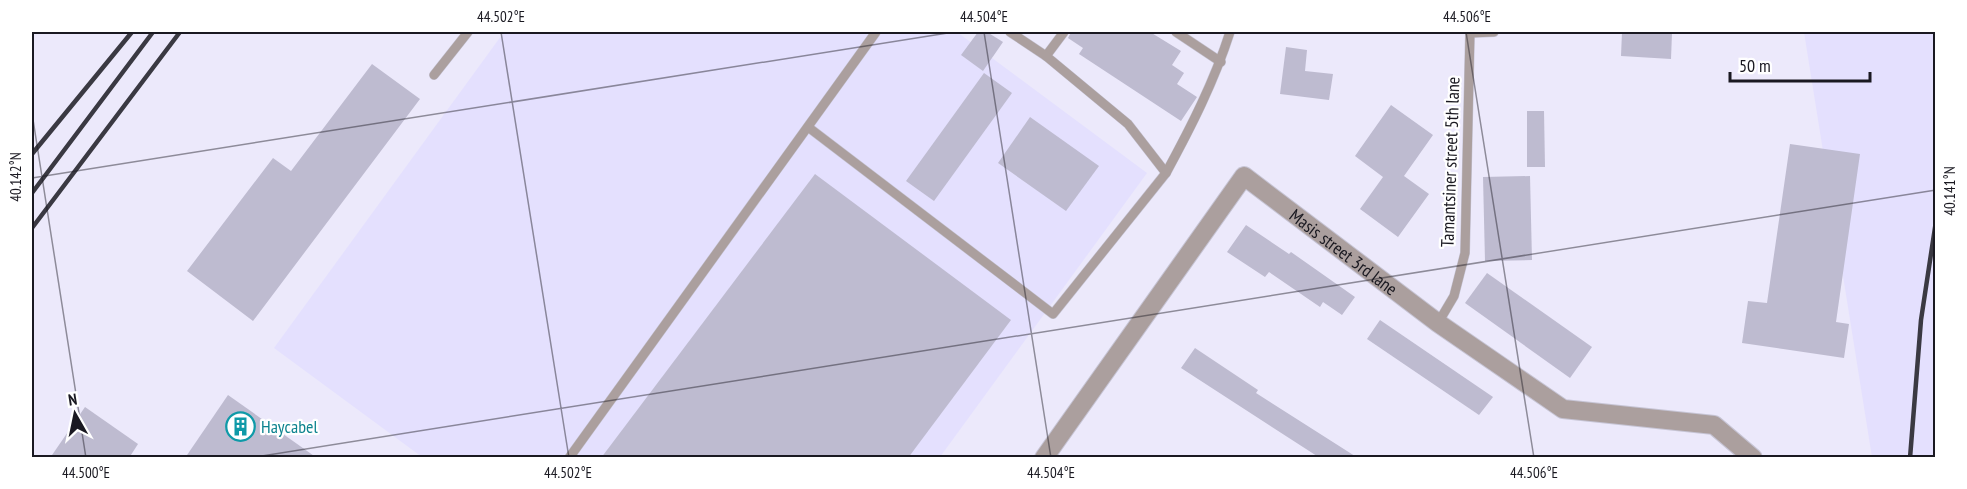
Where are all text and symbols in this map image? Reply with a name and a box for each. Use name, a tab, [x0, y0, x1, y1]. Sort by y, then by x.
text: 44.502°E	[477, 7, 525, 26]
text: 44.504°E	[960, 7, 1008, 26]
text: 44.506°E	[1443, 7, 1491, 26]
scale bar	[1730, 45, 1870, 83]
text: 50 m	[1739, 54, 1771, 77]
street label: Tamantsiner street 5th lane	[1436, 76, 1464, 248]
text: 40.142°N	[6, 152, 25, 202]
text: 40.141°N	[1940, 166, 1959, 216]
street label: Masis street 3rd lane	[1285, 203, 1402, 300]
north arrow	[45, 384, 105, 444]
text: N	[67, 389, 78, 410]
building icon: Haycabel	[224, 410, 256, 442]
place label: Haycabel	[261, 415, 318, 438]
text: 44.500°E	[62, 463, 110, 482]
text: 44.502°E	[544, 463, 592, 482]
text: 44.504°E	[1027, 463, 1075, 482]
text: 44.506°E	[1510, 463, 1558, 482]

